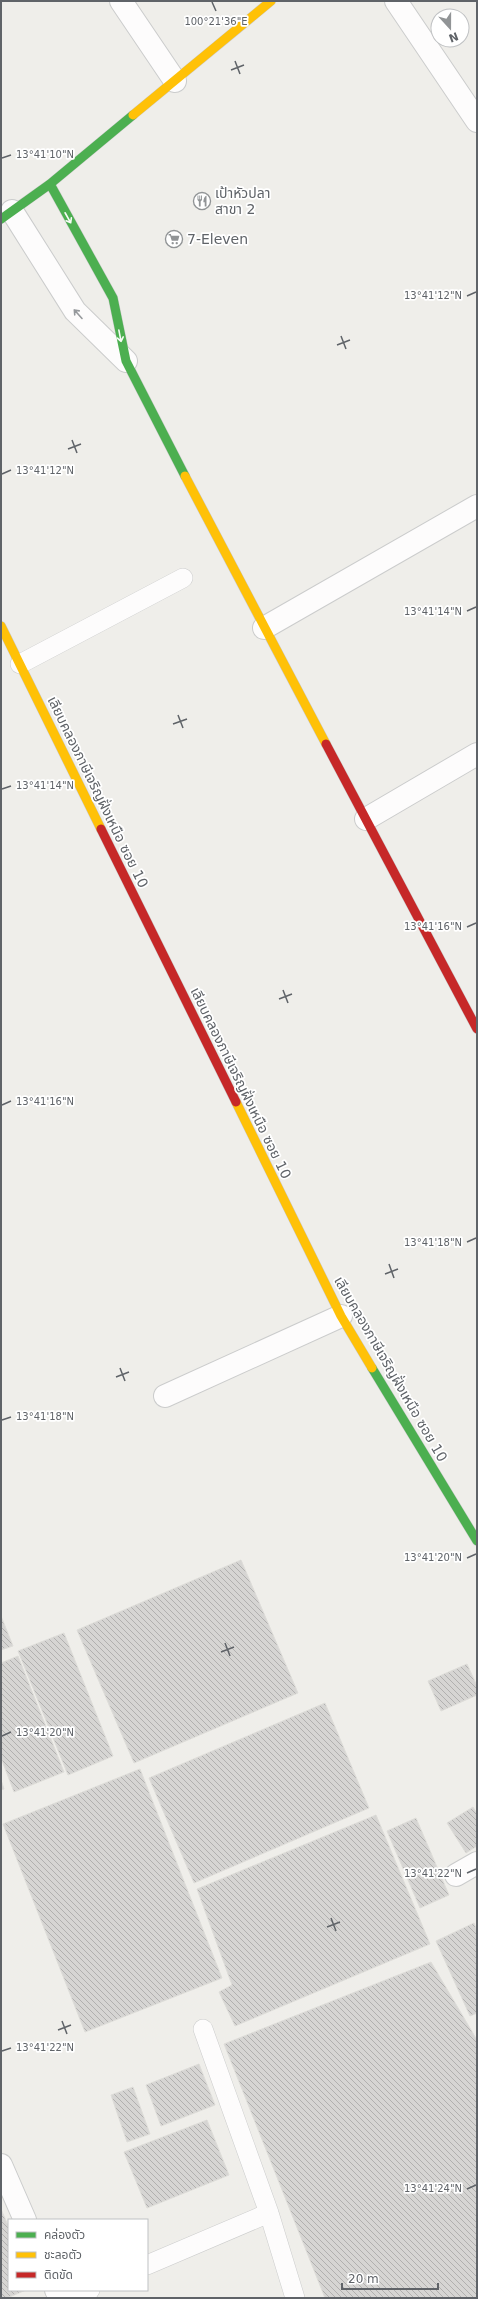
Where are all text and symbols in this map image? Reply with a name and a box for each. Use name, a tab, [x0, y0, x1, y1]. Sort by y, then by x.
north arrow	[430, 8, 470, 48]
text: 100°21'36"E	[184, 16, 248, 27]
text: N	[447, 29, 460, 45]
text: 13°41'10"N	[16, 149, 74, 160]
place label: เป้าหัวปลา สาขา 2	[215, 185, 270, 217]
restaurant icon: เป้าหัวปลา สาขา 2	[192, 191, 212, 211]
one-way arrow	[65, 212, 73, 224]
supermarket icon: 7-Eleven	[164, 229, 184, 249]
place label: 7-Eleven	[187, 231, 248, 247]
text: 13°41'12"N	[404, 290, 462, 301]
one-way arrow	[74, 309, 83, 319]
one-way arrow	[117, 329, 125, 342]
text: 13°41'12"N	[16, 465, 74, 476]
text: 13°41'14"N	[404, 606, 462, 617]
street label: เลียบคลองภาษีเจริญฝั่งเหนือ ซอย 10	[45, 693, 153, 890]
text: 13°41'14"N	[16, 780, 74, 791]
text: 13°41'16"N	[404, 921, 462, 932]
street label: เลียบคลองภาษีเจริญฝั่งเหนือ ซอย 10	[188, 984, 296, 1181]
text: 13°41'16"N	[16, 1096, 74, 1107]
text: 13°41'18"N	[404, 1237, 462, 1248]
street label: เลียบคลองภาษีเจริญฝั่งเหนือ ซอย 10	[331, 1273, 452, 1464]
text: 13°41'18"N	[16, 1411, 74, 1422]
text: 13°41'20"N	[404, 1552, 462, 1563]
text: 13°41'20"N	[16, 1727, 74, 1738]
text: 13°41'22"N	[404, 1868, 462, 1879]
text: 13°41'22"N	[16, 2042, 74, 2053]
text: 13°41'24"N	[404, 2183, 462, 2194]
legend	[8, 2219, 148, 2291]
text: คล่องตัว	[44, 2228, 85, 2242]
text: ชะลอตัว	[44, 2248, 82, 2262]
scale bar	[342, 2265, 438, 2291]
text: ติดขัด	[44, 2268, 73, 2282]
text: 20 m	[348, 2272, 379, 2286]

